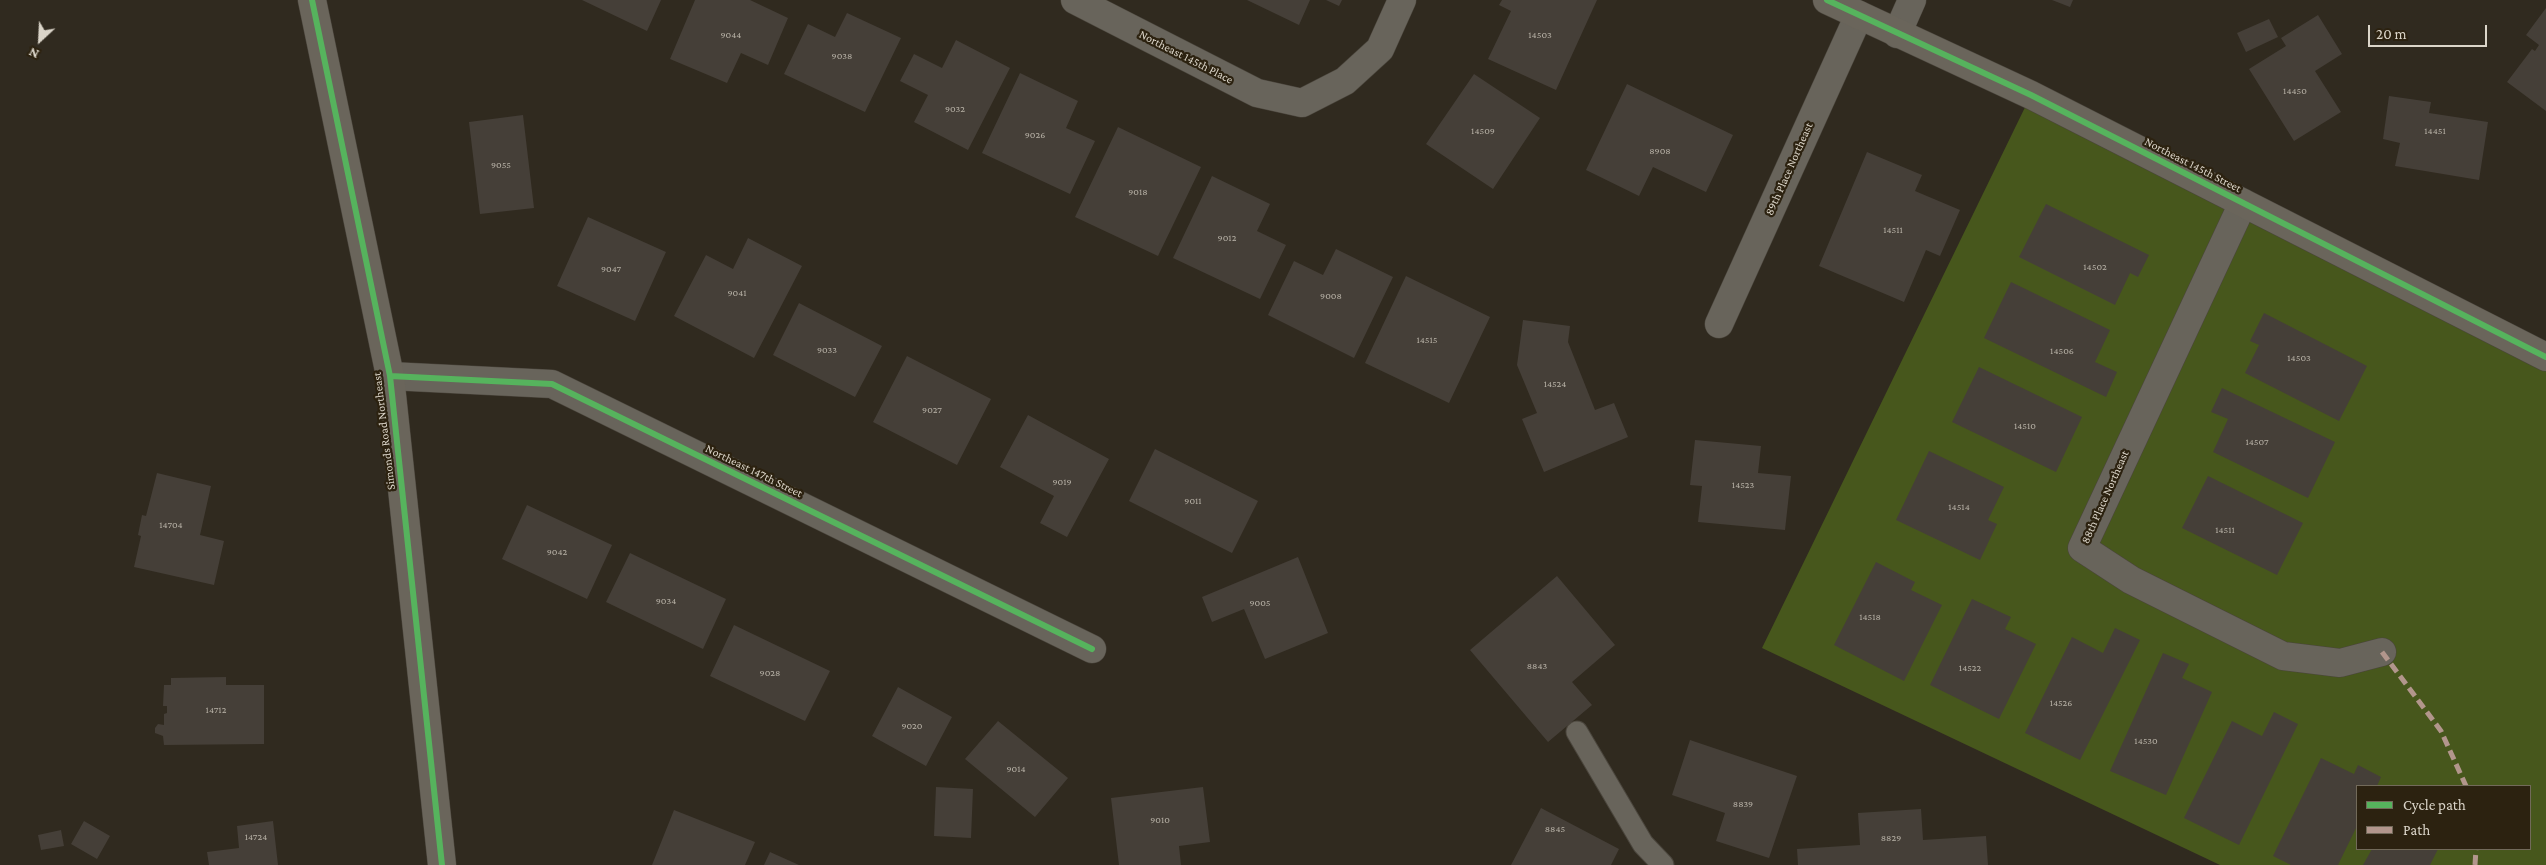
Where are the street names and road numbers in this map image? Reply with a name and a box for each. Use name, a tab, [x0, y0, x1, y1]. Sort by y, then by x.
street label: Northeast 145th Place	[1137, 27, 1235, 87]
street label: 89th Place Northeast	[1762, 120, 1816, 218]
street label: Northeast 145th Street	[2142, 134, 2244, 196]
street label: Simonds Road Northeast	[370, 371, 398, 491]
street label: Northeast 147th Street	[703, 441, 805, 501]
street label: 88th Place Northeast	[2078, 448, 2132, 546]

